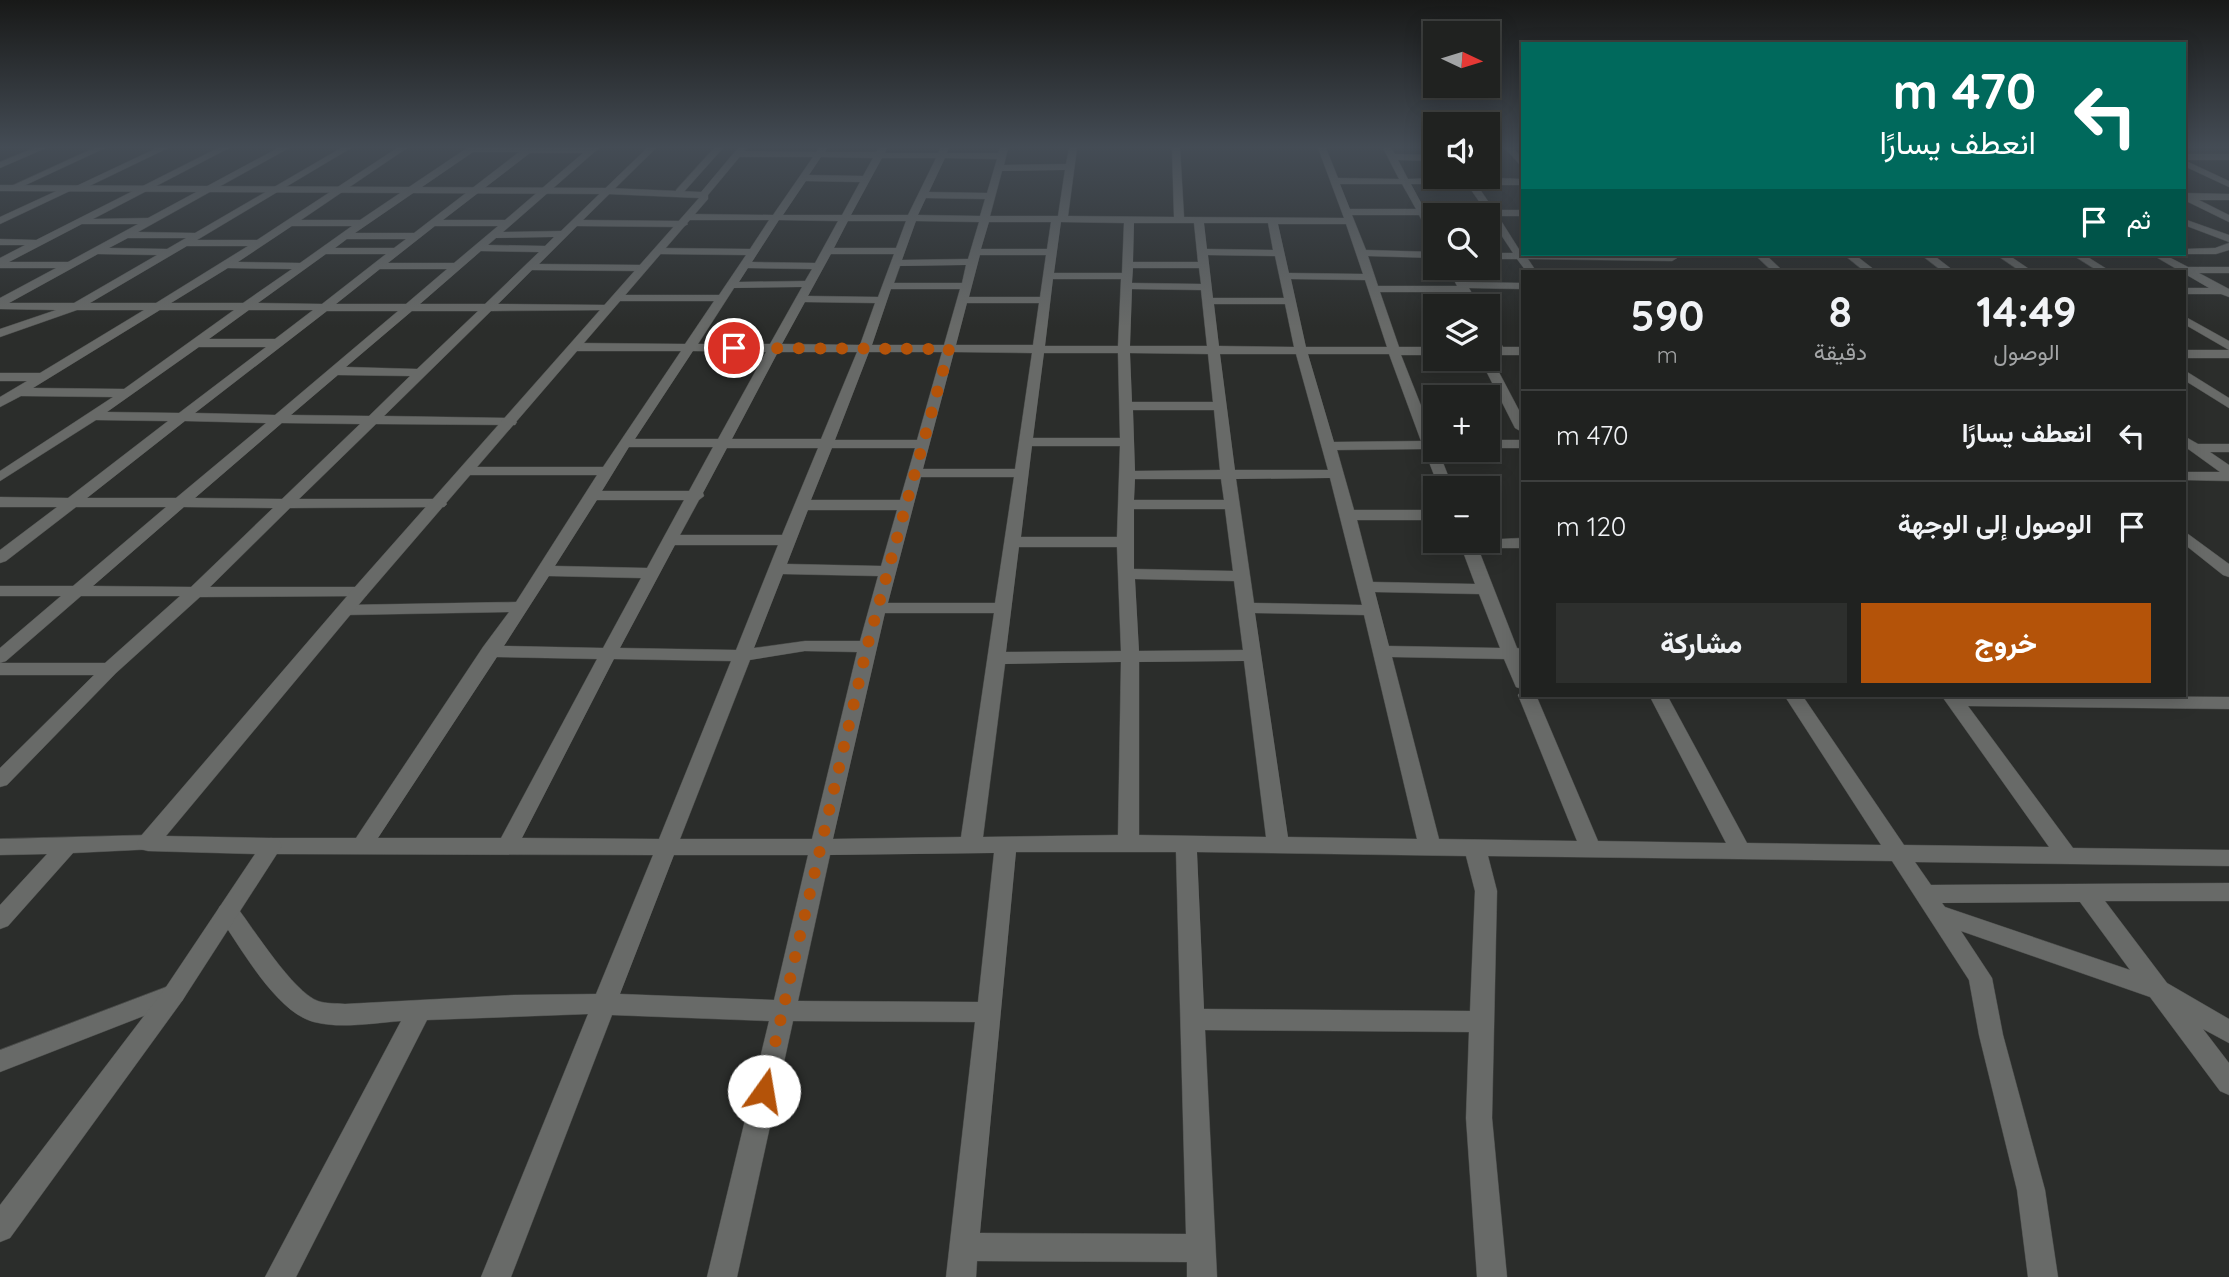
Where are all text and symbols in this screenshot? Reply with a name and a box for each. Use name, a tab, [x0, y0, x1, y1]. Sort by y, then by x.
north arrow	[1423, 21, 1500, 98]
map controls	[1423, 21, 1500, 553]
text: 470 m	[1893, 60, 2036, 121]
icon: left	[2060, 70, 2151, 161]
button: sound	[1423, 112, 1500, 189]
text: انعطف يسارًا	[1880, 122, 2036, 162]
button: search	[1423, 203, 1500, 280]
icon: arrive	[2075, 203, 2113, 241]
text: ثم	[2127, 203, 2151, 236]
text: 8	[1829, 285, 1852, 338]
text: 14:49	[1976, 285, 2077, 338]
text: 590	[1630, 289, 1704, 342]
button: layers	[1423, 294, 1500, 371]
pin	[704, 318, 764, 378]
icon: arrive	[715, 329, 753, 367]
text: دقيقة	[1814, 337, 1867, 366]
text: الوصول	[1993, 337, 2060, 366]
text: m	[1657, 340, 1678, 369]
button: +	[1423, 385, 1500, 462]
text: انعطف يسارًا	[1962, 416, 2092, 449]
icon: left	[2113, 417, 2151, 455]
text: 470 m	[1556, 419, 1629, 452]
button: −	[1423, 476, 1500, 553]
text: الوصول إلى الوجهة	[1898, 507, 2092, 540]
icon: arrive	[2113, 508, 2151, 546]
text: 120 m	[1556, 510, 1626, 543]
button: مشاركة	[1556, 603, 1847, 683]
button: خروج	[1861, 603, 2151, 683]
position arrow	[727, 1054, 801, 1128]

